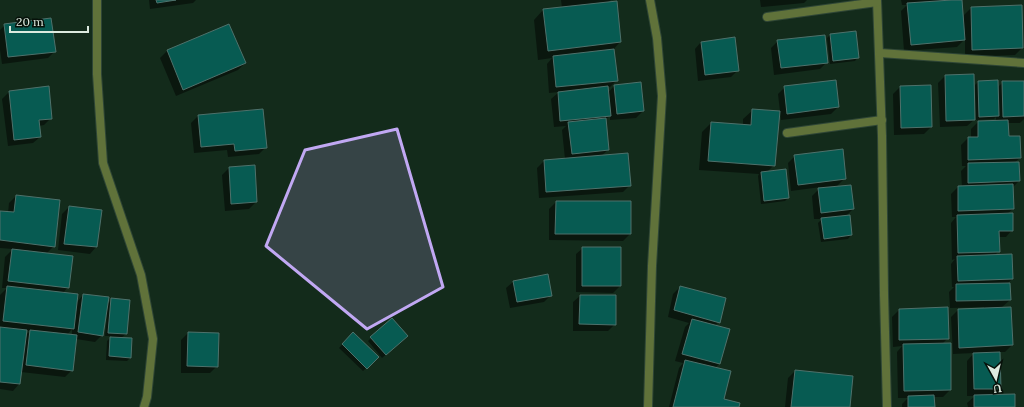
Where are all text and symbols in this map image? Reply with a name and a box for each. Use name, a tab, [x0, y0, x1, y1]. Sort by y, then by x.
scale bar	[10, 8, 88, 34]
text: 20 m	[16, 14, 44, 29]
north arrow	[976, 359, 1016, 399]
text: U	[992, 381, 1003, 397]

